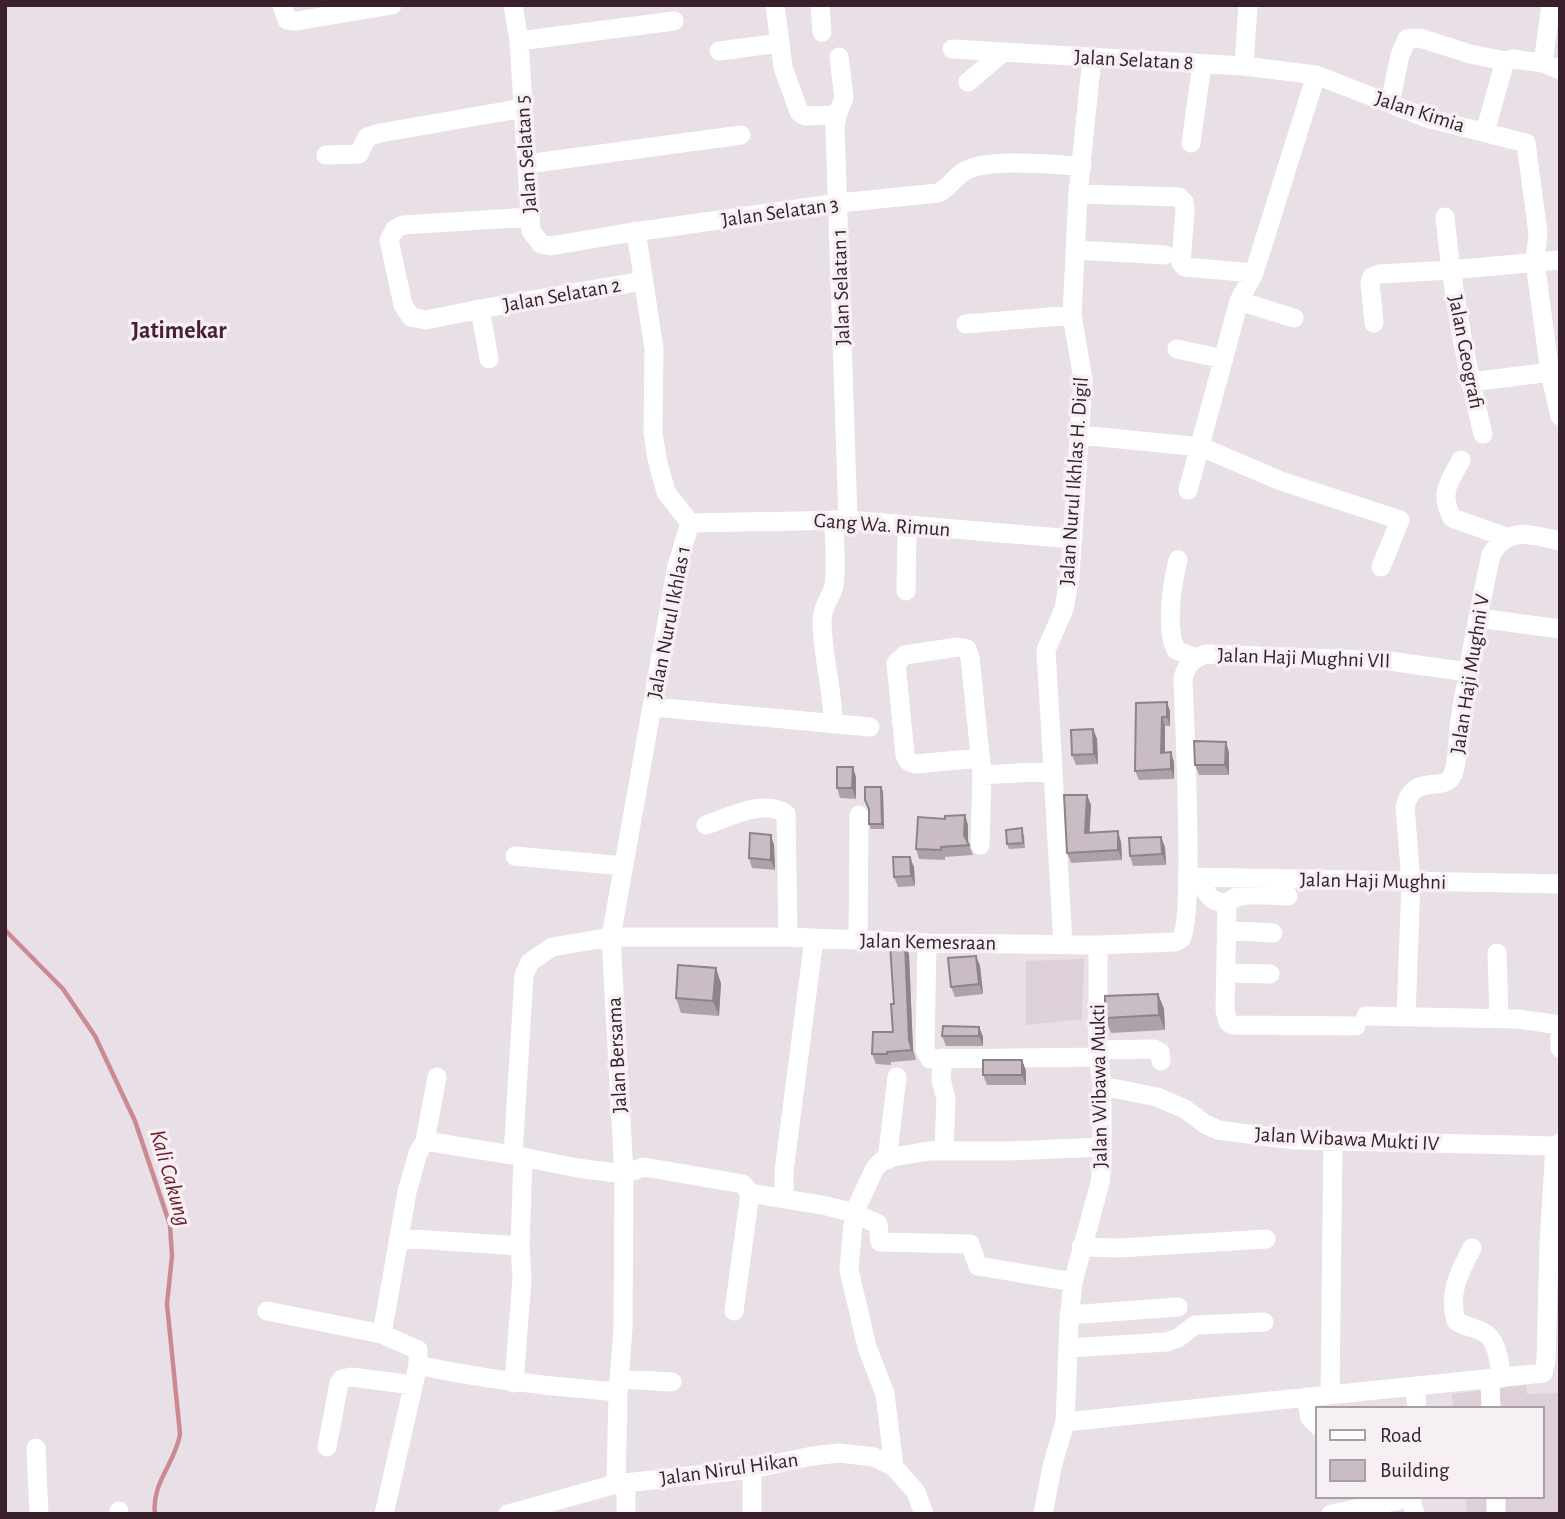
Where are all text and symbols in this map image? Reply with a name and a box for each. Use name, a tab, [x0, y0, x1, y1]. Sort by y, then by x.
street label: Jalan Selatan 8	[1074, 46, 1194, 74]
street label: Jalan Kimia	[1373, 88, 1468, 136]
street label: Jalan Selatan 5	[511, 94, 541, 214]
street label: Jalan Selatan 3	[720, 193, 840, 231]
street label: Jalan Selatan 1	[828, 228, 854, 346]
street label: Jalan Selatan 2	[502, 274, 622, 316]
street label: Jalan Geografi	[1445, 294, 1487, 410]
district label: Jatimekar	[131, 319, 227, 343]
street label: Jalan Nurul Ikhlas H. Digil	[1056, 376, 1092, 586]
street label: Gang Wa. Rimun	[813, 510, 951, 540]
street label: Jalan Nurul Ikhlas 1	[644, 544, 694, 700]
street label: Jalan Haji Mughni V	[1447, 592, 1493, 755]
street label: Jalan Haji Mughni VII	[1217, 644, 1391, 672]
street label: Jalan Haji Mughni	[1300, 869, 1446, 893]
street label: Jalan Kemesraan	[860, 930, 996, 954]
street label: Jalan Bersama	[603, 996, 631, 1114]
street label: Jalan Wibawa Mukti	[1087, 1004, 1111, 1168]
street label: Jalan Wibawa Mukti IV	[1254, 1124, 1440, 1154]
water label: Kali Cakung	[145, 1127, 195, 1229]
legend	[1316, 1407, 1544, 1498]
text: Road	[1380, 1425, 1422, 1446]
street label: Jalan Nirul Hikan	[659, 1449, 799, 1489]
text: Building	[1380, 1460, 1450, 1481]

